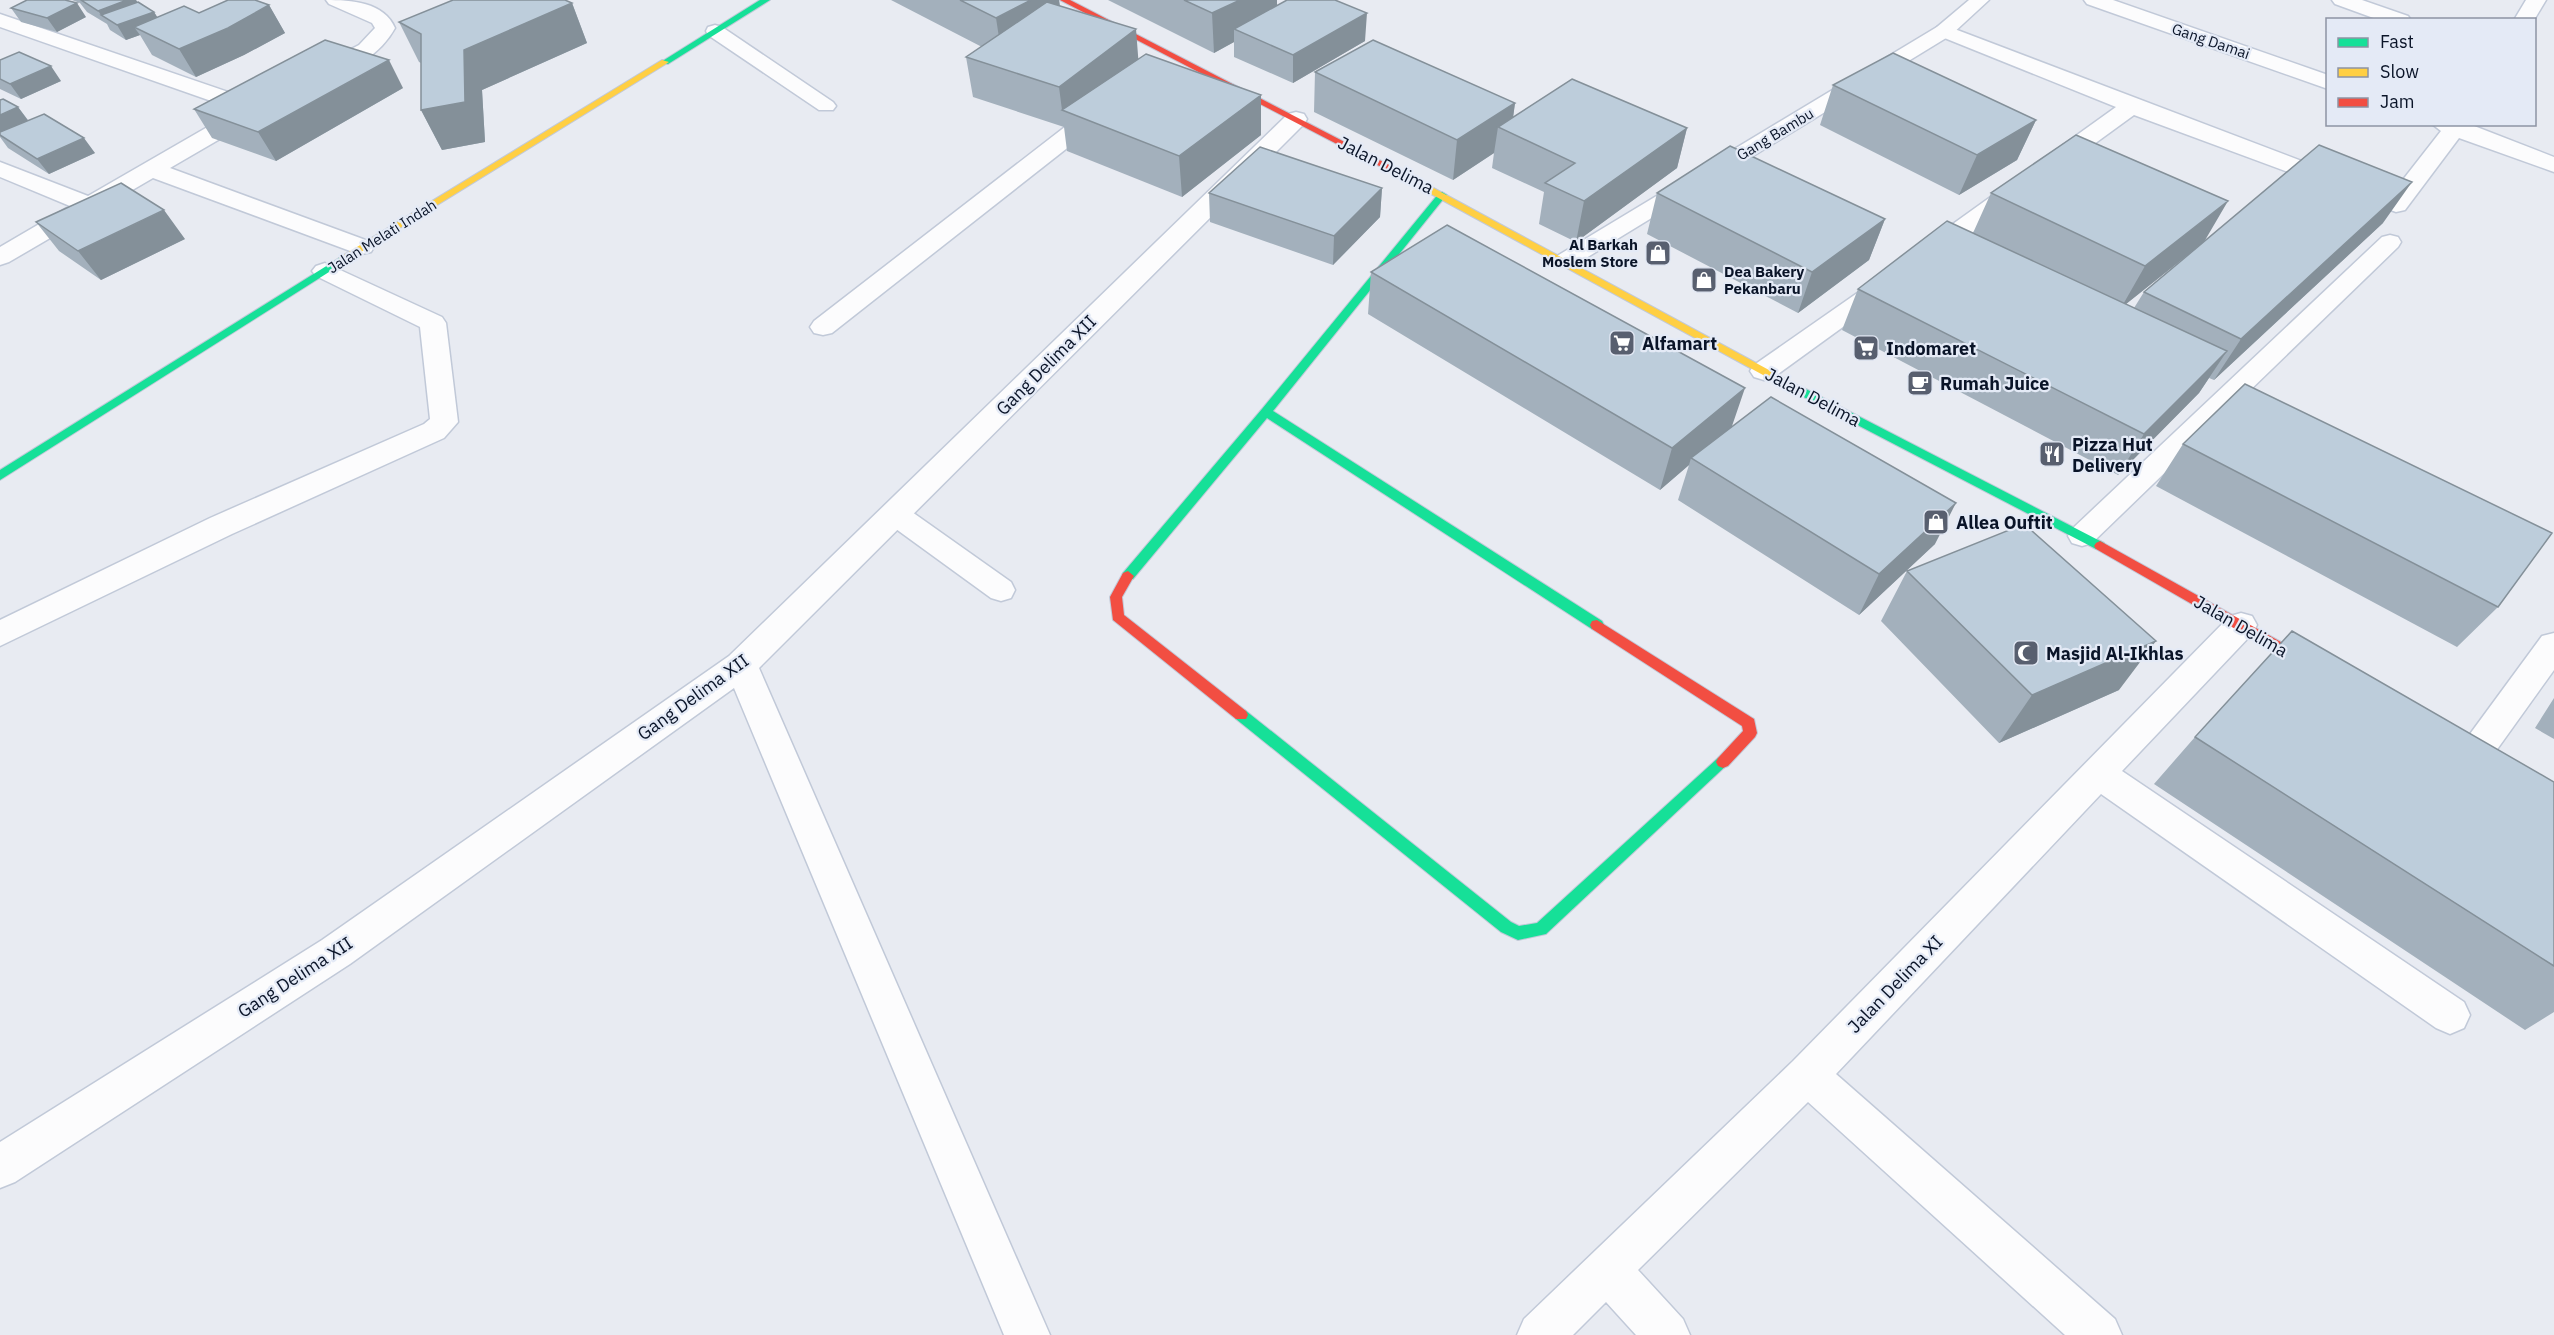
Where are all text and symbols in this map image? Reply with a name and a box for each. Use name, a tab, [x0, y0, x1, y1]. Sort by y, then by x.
legend	[2326, 18, 2536, 126]
street label: Gang Damai	[2169, 19, 2253, 63]
text: Fast	[2380, 30, 2414, 53]
text: Slow	[2380, 60, 2419, 83]
text: Jam	[2380, 90, 2415, 113]
street label: Gang Bambu	[1733, 104, 1817, 164]
street label: Jalan Delima	[1334, 131, 1438, 199]
street label: Jalan Melati Indah	[324, 195, 440, 277]
place label: Al Barkah Moslem Store	[1542, 235, 1638, 271]
shop icon: Al Barkah Moslem Store	[1643, 238, 1673, 268]
place label: Dea Bakery Pekanbaru	[1724, 262, 1804, 298]
shop icon: Dea Bakery Pekanbaru	[1689, 265, 1719, 295]
street label: Gang Delima XII	[991, 310, 1101, 420]
supermarket icon: Alfamart	[1607, 328, 1637, 358]
place label: Alfamart	[1642, 332, 1717, 355]
supermarket icon: Indomaret	[1851, 333, 1881, 363]
place label: Indomaret	[1886, 337, 1976, 360]
street label: Jalan Delima	[1761, 362, 1865, 432]
cafe icon: Rumah Juice	[1905, 368, 1935, 398]
place label: Rumah Juice	[1940, 372, 2049, 395]
place label: Pizza Hut Delivery	[2072, 433, 2153, 477]
restaurant icon: Pizza Hut Delivery	[2037, 439, 2067, 469]
shop icon: Allea Ouftit	[1921, 507, 1951, 537]
place label: Allea Ouftit	[1956, 511, 2053, 534]
street label: Jalan Delima	[2190, 590, 2292, 662]
mosque icon: Masjid Al-Ikhlas	[2011, 638, 2041, 668]
place label: Masjid Al-Ikhlas	[2046, 642, 2184, 665]
street label: Gang Delima XII	[633, 649, 753, 745]
street label: Jalan Delima XI	[1843, 930, 1947, 1038]
street label: Gang Delima XII	[233, 931, 357, 1023]

